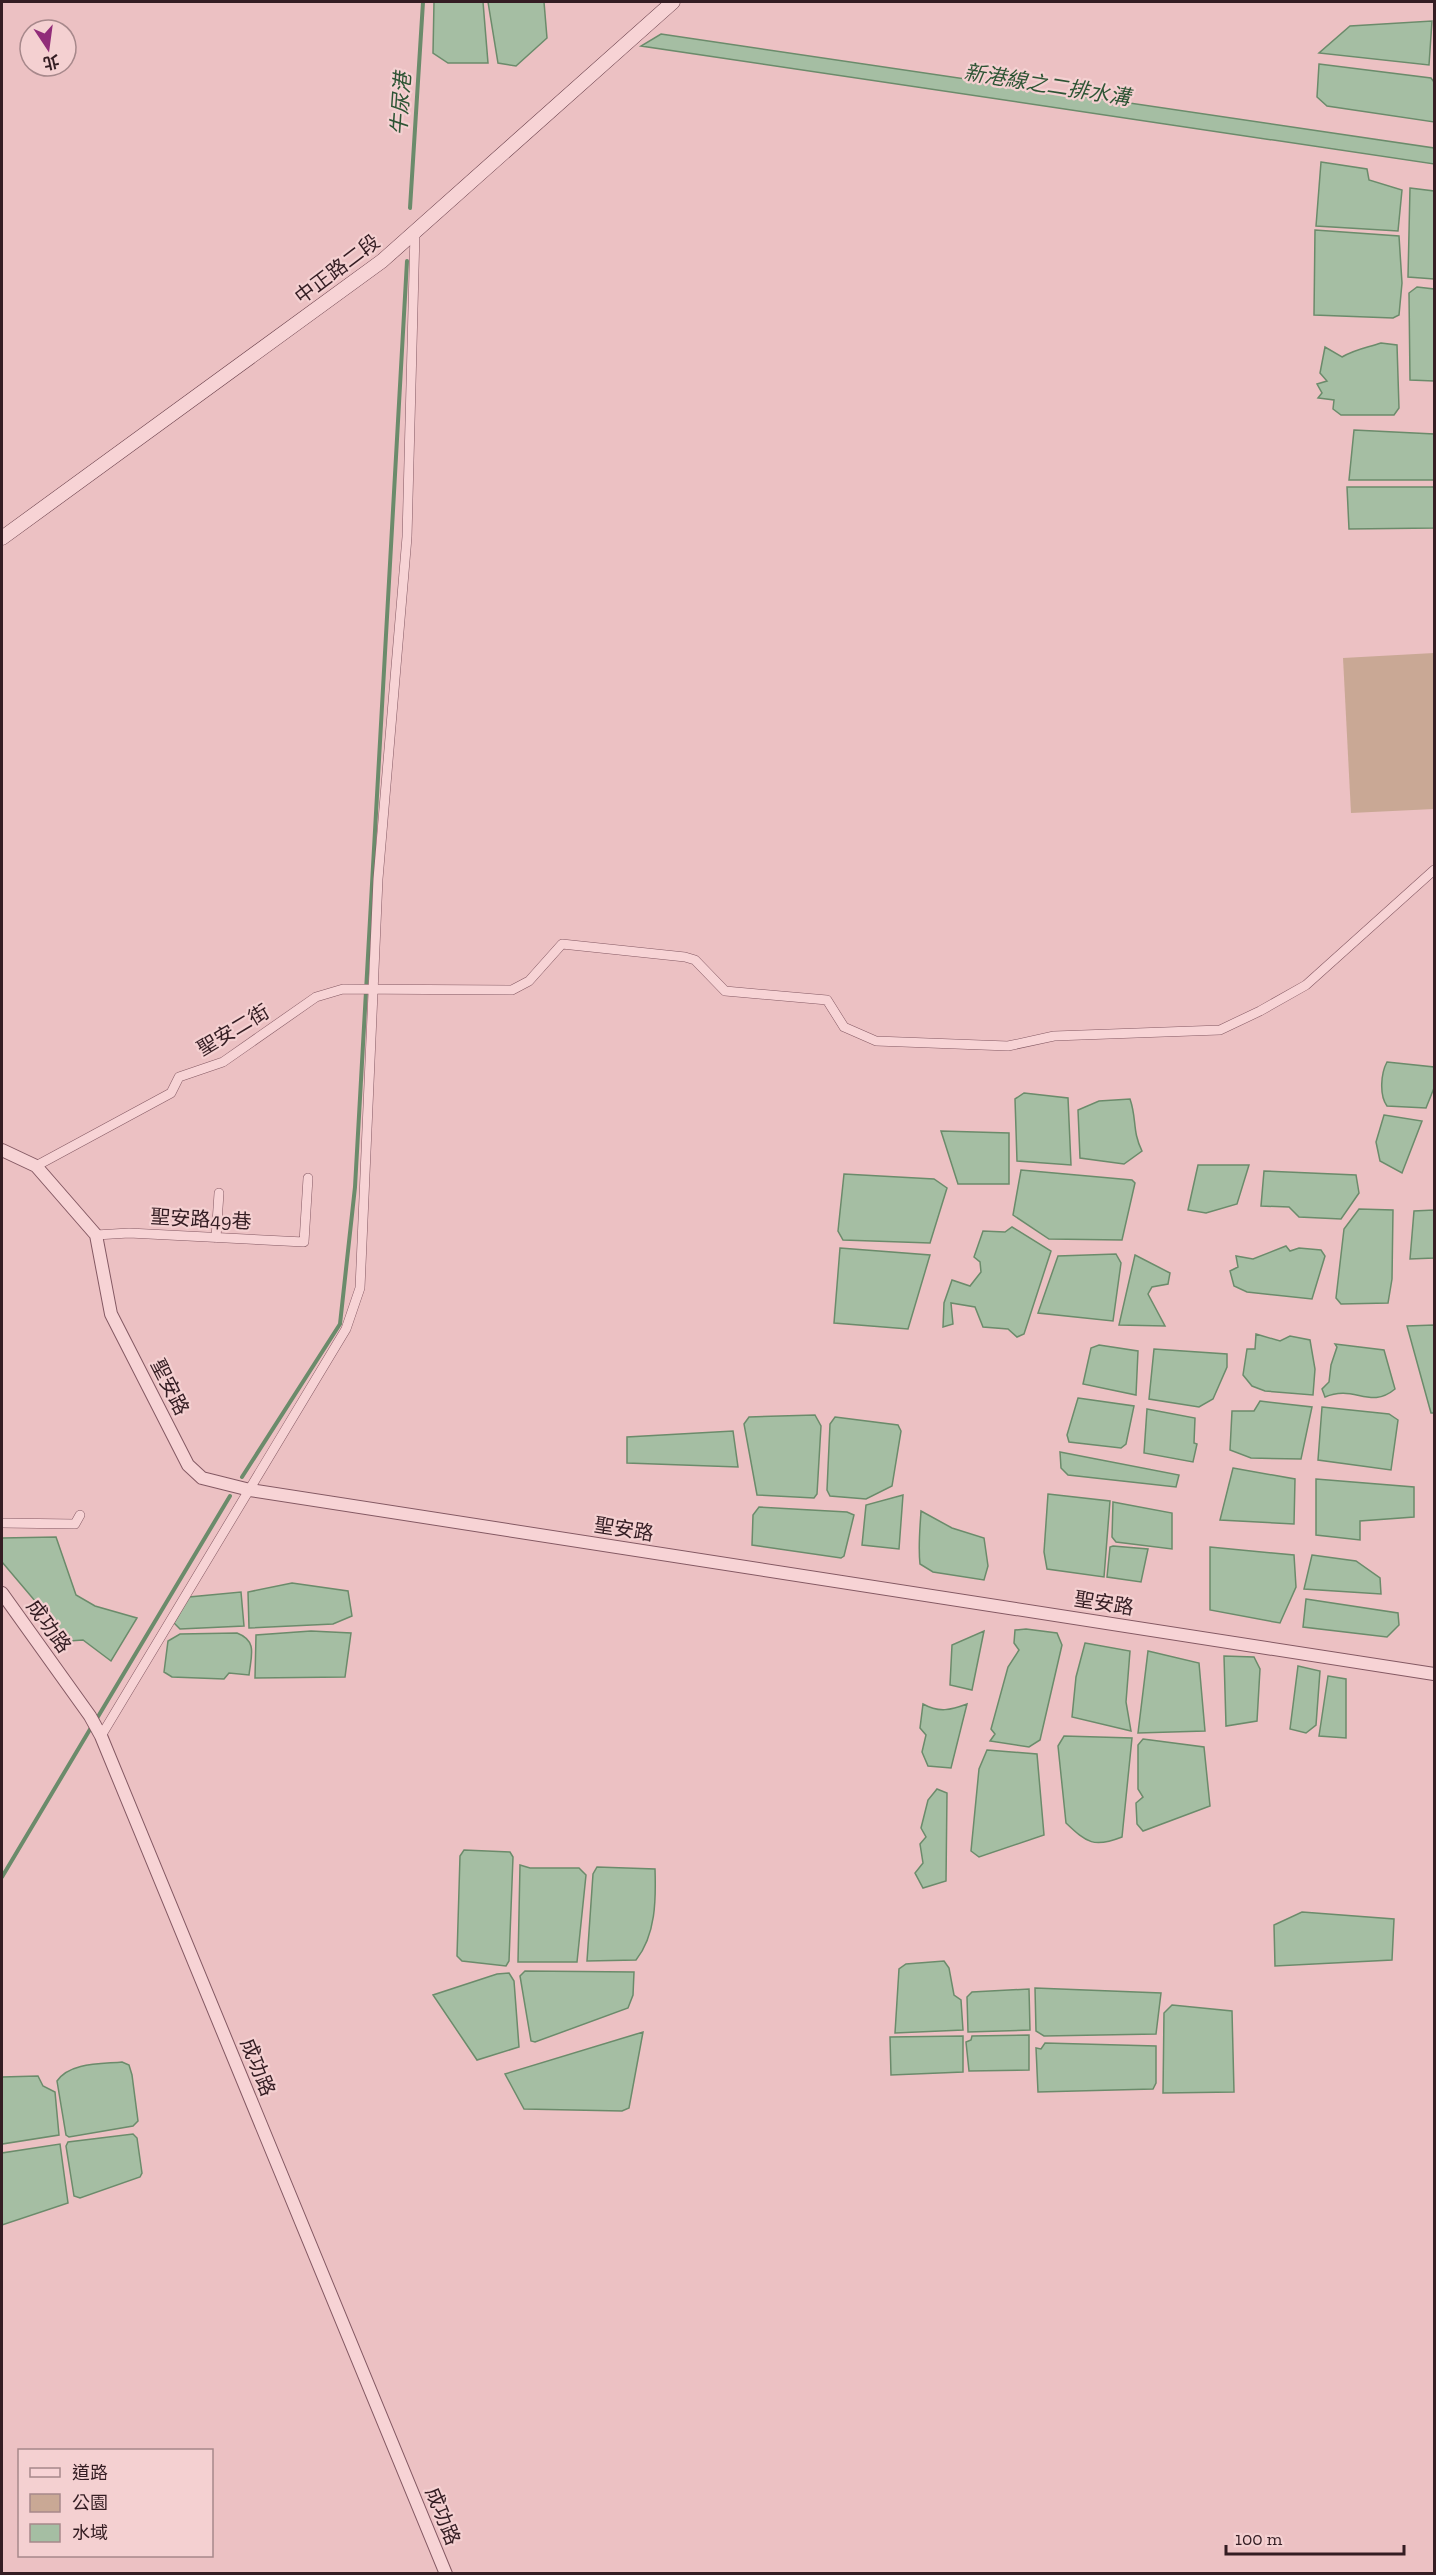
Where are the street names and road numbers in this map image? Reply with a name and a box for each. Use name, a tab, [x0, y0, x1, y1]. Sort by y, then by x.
street label: 中正路二段	[290, 229, 384, 309]
street label: 聖安二街	[193, 999, 273, 1061]
street label: 聖安路49巷	[150, 1204, 252, 1234]
street label: 聖安路	[146, 1355, 194, 1419]
street label: 聖安路	[592, 1512, 656, 1546]
street label: 聖安路	[1072, 1586, 1136, 1620]
street label: 成功路	[22, 1595, 76, 1657]
street label: 成功路	[236, 2035, 280, 2099]
street label: 成功路	[421, 2484, 465, 2548]

